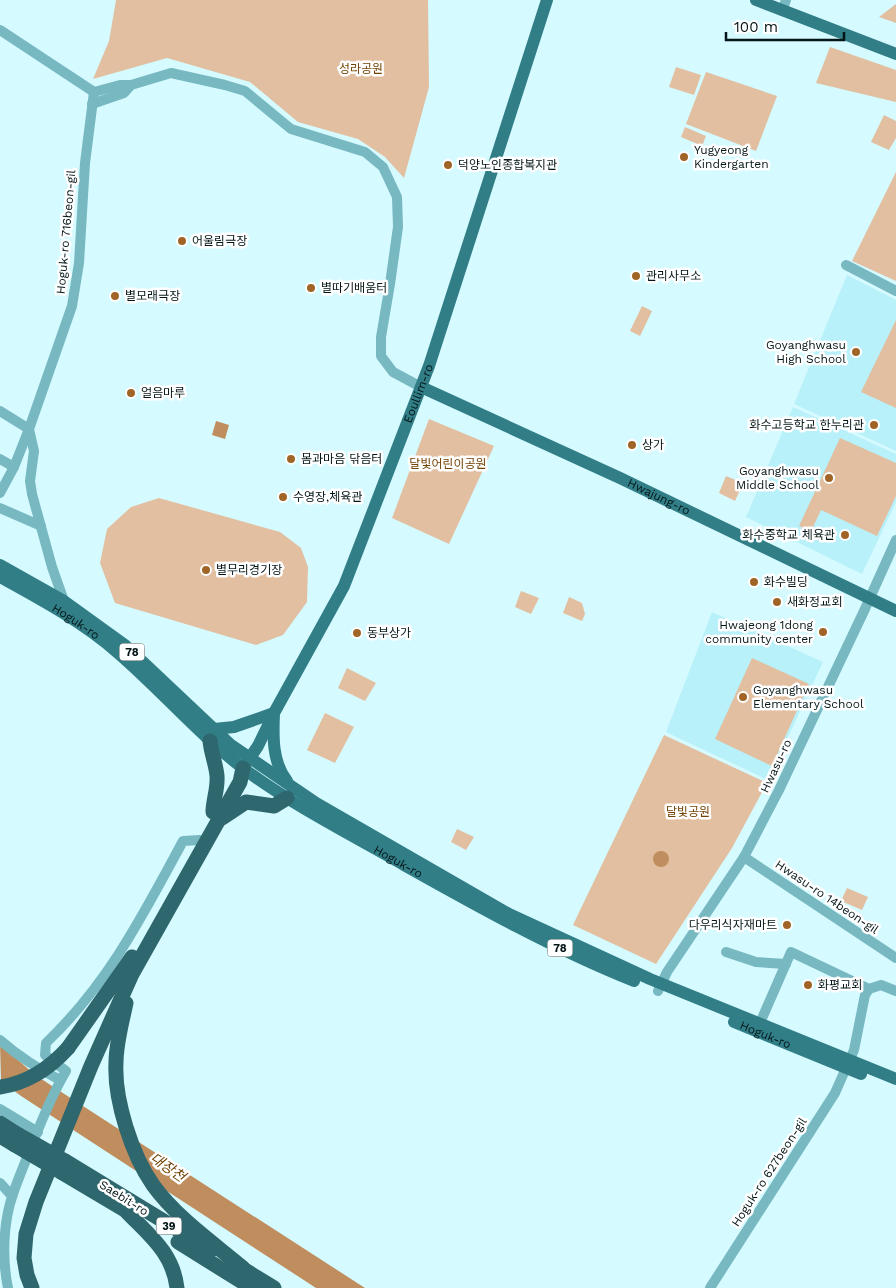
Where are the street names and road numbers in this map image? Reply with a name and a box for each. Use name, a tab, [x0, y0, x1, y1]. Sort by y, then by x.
street label: Hoguk-ro 716beon-gil	[54, 169, 78, 295]
street label: Eoullim-ro	[401, 362, 436, 425]
street label: Hwajung-ro	[625, 476, 693, 518]
street label: Hoguk-ro	[50, 601, 102, 642]
road number: 78	[120, 644, 144, 660]
street label: Hwasu-ro	[758, 737, 794, 795]
street label: Hoguk-ro	[371, 842, 425, 881]
street label: Hwasu-ro 14beon-gil	[773, 857, 882, 937]
road number: 78	[548, 940, 572, 956]
street label: Hoguk-ro	[738, 1018, 793, 1052]
street label: Hoguk-ro 627beon-gil	[728, 1115, 810, 1229]
street label: Saebit-ro	[97, 1178, 151, 1218]
road number: 39	[156, 1218, 182, 1234]

